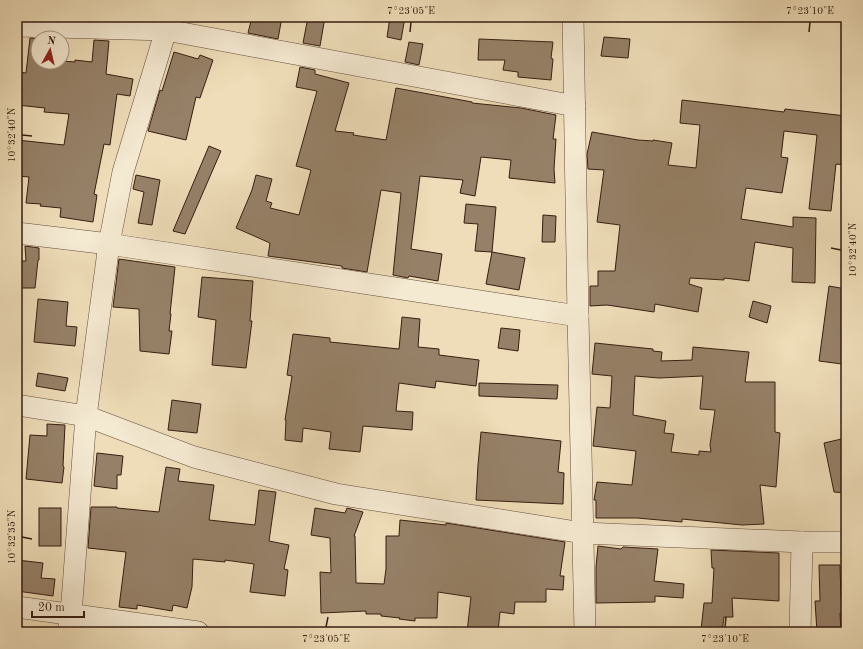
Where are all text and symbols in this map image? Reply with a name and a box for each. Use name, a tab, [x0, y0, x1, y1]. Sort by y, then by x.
text: 7°23'05"E	[387, 6, 435, 16]
text: 7°23'10"E	[786, 6, 834, 16]
north arrow	[30, 30, 70, 70]
text: N	[46, 36, 57, 48]
text: 10°32'40"N	[7, 107, 17, 162]
text: 10°32'40"N	[848, 222, 858, 277]
text: 10°32'35"N	[7, 509, 17, 564]
scale bar	[32, 593, 84, 619]
text: 20 m	[38, 602, 65, 614]
text: 7°23'05"E	[302, 634, 350, 644]
text: 7°23'10"E	[701, 634, 749, 644]

